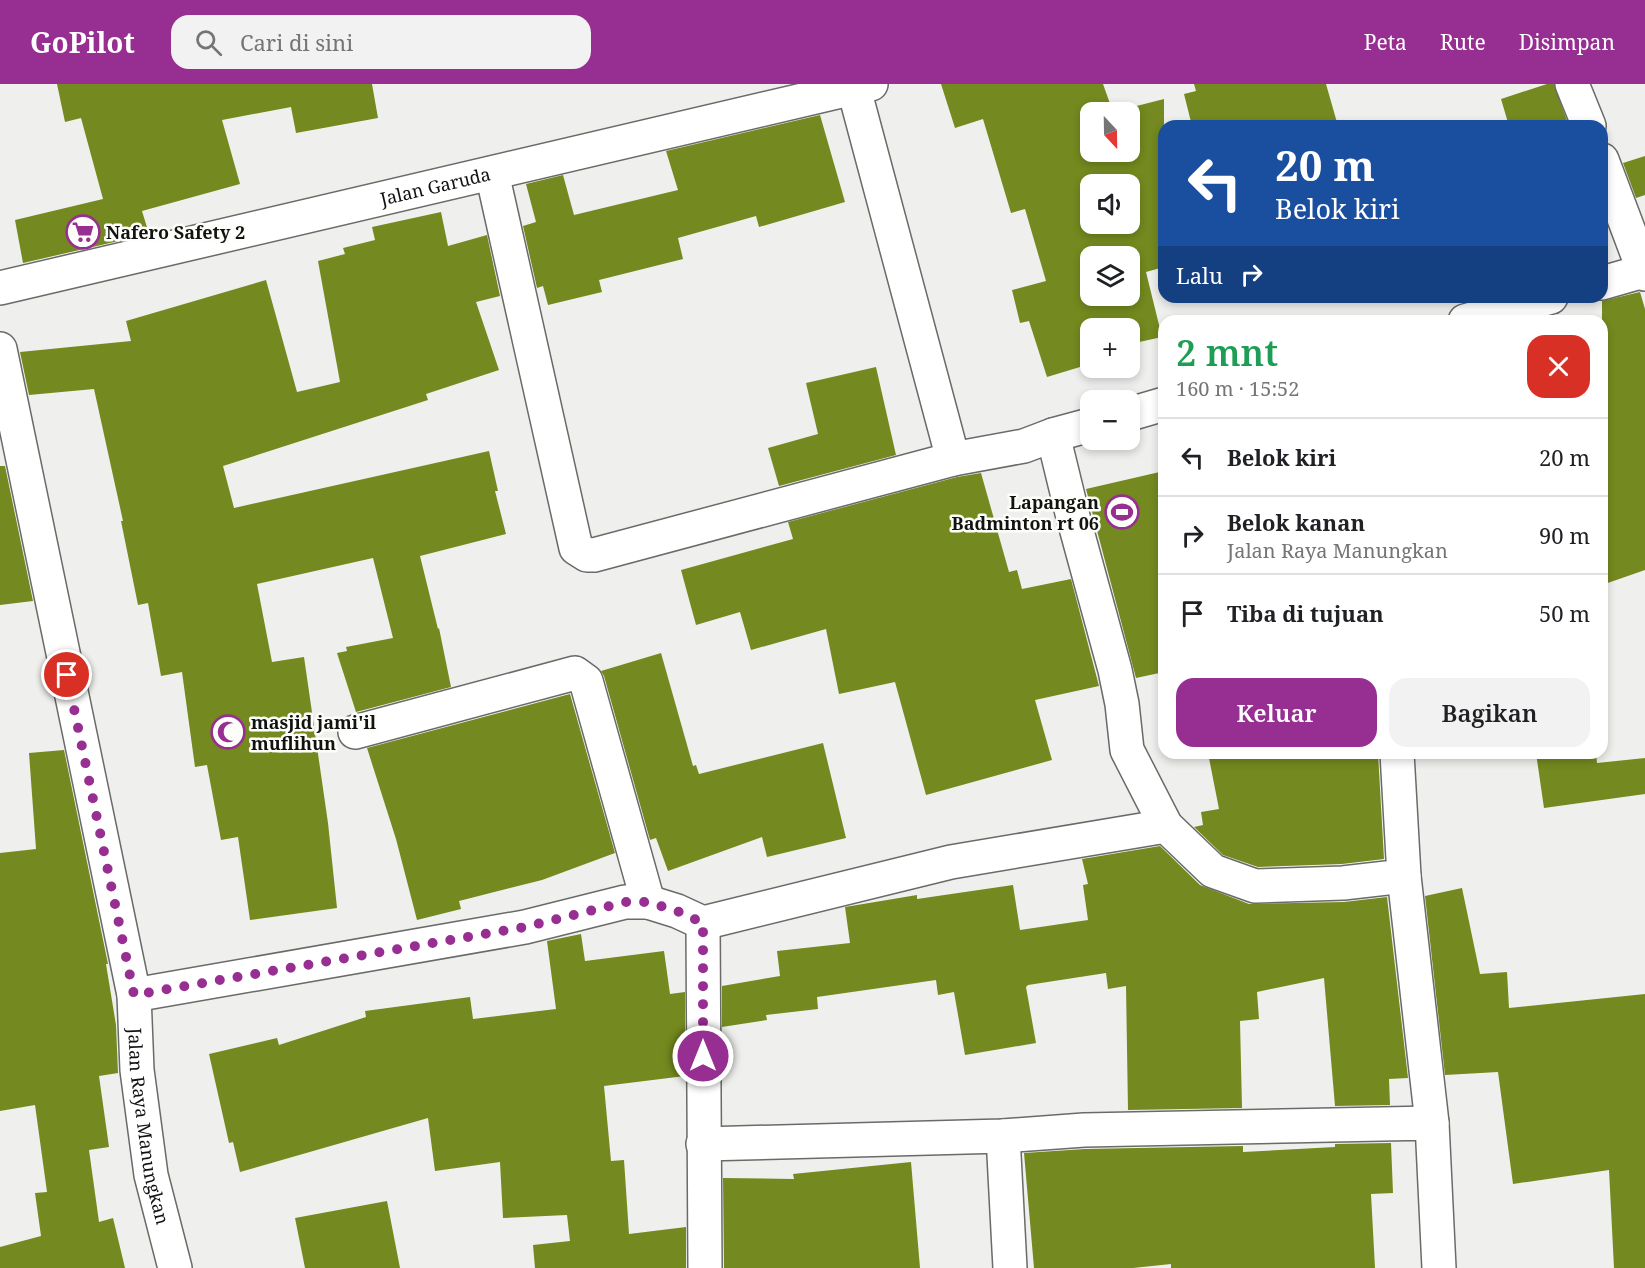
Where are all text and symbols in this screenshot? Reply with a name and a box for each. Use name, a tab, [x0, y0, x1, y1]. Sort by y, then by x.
search box	[171, 15, 591, 69]
text: GoPilot	[30, 23, 135, 61]
icon: search	[192, 26, 225, 59]
text: Cari di sini	[240, 27, 353, 57]
text: Peta	[1364, 28, 1407, 56]
text: Rute	[1440, 28, 1486, 56]
text: Disimpan	[1519, 28, 1615, 56]
north arrow	[1080, 102, 1140, 162]
map controls	[1080, 102, 1140, 450]
text: 20 m	[1275, 136, 1375, 193]
icon: left	[1176, 144, 1254, 222]
street label: Jalan Garuda	[377, 162, 493, 211]
button: sound	[1080, 174, 1140, 234]
text: Belok kiri	[1275, 190, 1400, 227]
supermarket icon: Nafero Safety 2	[65, 214, 101, 250]
place label: Nafero Safety 2	[106, 220, 245, 244]
button: layers	[1080, 246, 1140, 306]
icon: right	[1235, 258, 1268, 291]
text: Lalu	[1176, 260, 1223, 290]
button: +	[1080, 318, 1140, 378]
text: 2 mnt	[1176, 328, 1278, 377]
button: close	[1527, 335, 1590, 398]
text: 160 m · 15:52	[1176, 375, 1299, 402]
button: −	[1080, 390, 1140, 450]
icon: left	[1176, 441, 1209, 474]
text: Belok kiri	[1227, 442, 1336, 472]
text: 20 m	[1539, 442, 1590, 472]
place label: Lapangan Badminton rt 06	[952, 490, 1099, 535]
sports icon: Lapangan Badminton rt 06	[1104, 494, 1140, 530]
text: Belok kanan	[1227, 507, 1365, 537]
icon: right	[1176, 519, 1209, 552]
text: 90 m	[1539, 520, 1590, 550]
text: Jalan Raya Manungkan	[1227, 537, 1448, 564]
icon: arrive	[1176, 597, 1209, 630]
text: Tiba di tujuan	[1227, 598, 1384, 628]
text: 50 m	[1539, 598, 1590, 628]
pin	[41, 649, 92, 700]
icon: arrive	[50, 658, 83, 691]
button: Keluar	[1176, 678, 1377, 747]
button: Bagikan	[1389, 678, 1590, 747]
place label: masjid jami'il muflihun	[251, 710, 377, 755]
mosque icon: masjid jami'il muflihun	[210, 714, 246, 750]
position arrow	[671, 1024, 735, 1088]
street label: Jalan Raya Manungkan	[123, 1026, 175, 1227]

